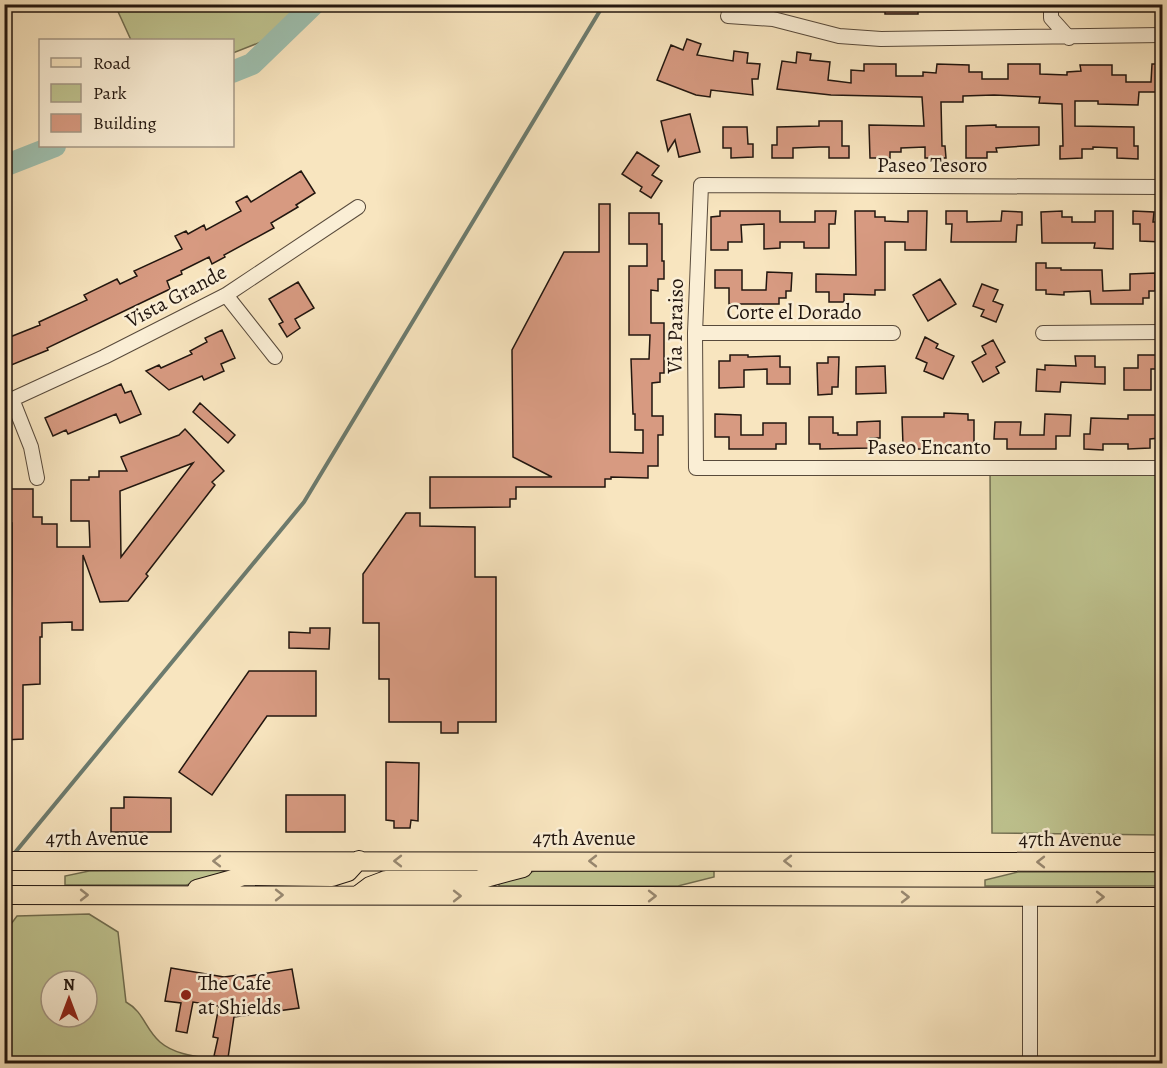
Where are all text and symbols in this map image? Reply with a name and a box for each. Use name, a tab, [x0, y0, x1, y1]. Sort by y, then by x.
legend	[39, 39, 234, 147]
text: Road	[93, 51, 131, 75]
text: Park	[93, 81, 127, 105]
text: Building	[93, 111, 157, 135]
street label: Paseo Tesoro	[877, 151, 987, 179]
street label: Vista Grande	[120, 258, 231, 335]
street label: Via Paraiso	[660, 278, 690, 375]
street label: Corte el Dorado	[727, 298, 862, 326]
street label: Paseo Encanto	[867, 433, 991, 461]
street label: 47th Avenue	[45, 824, 149, 852]
street label: 47th Avenue	[532, 824, 636, 852]
street label: 47th Avenue	[1018, 825, 1122, 853]
one-way arrow	[394, 854, 403, 867]
one-way arrow	[212, 855, 221, 867]
one-way arrow	[589, 855, 598, 867]
one-way arrow	[784, 855, 793, 867]
one-way arrow	[1037, 856, 1046, 868]
one-way arrow	[80, 889, 89, 901]
one-way arrow	[275, 889, 284, 902]
one-way arrow	[453, 890, 462, 902]
one-way arrow	[648, 890, 657, 902]
one-way arrow	[901, 891, 910, 903]
one-way arrow	[1096, 891, 1105, 903]
north arrow	[39, 969, 99, 1029]
place label: The Cafe at Shields	[198, 969, 281, 1021]
text: N	[63, 974, 75, 996]
marker: The Cafe at Shields	[179, 988, 193, 1002]

